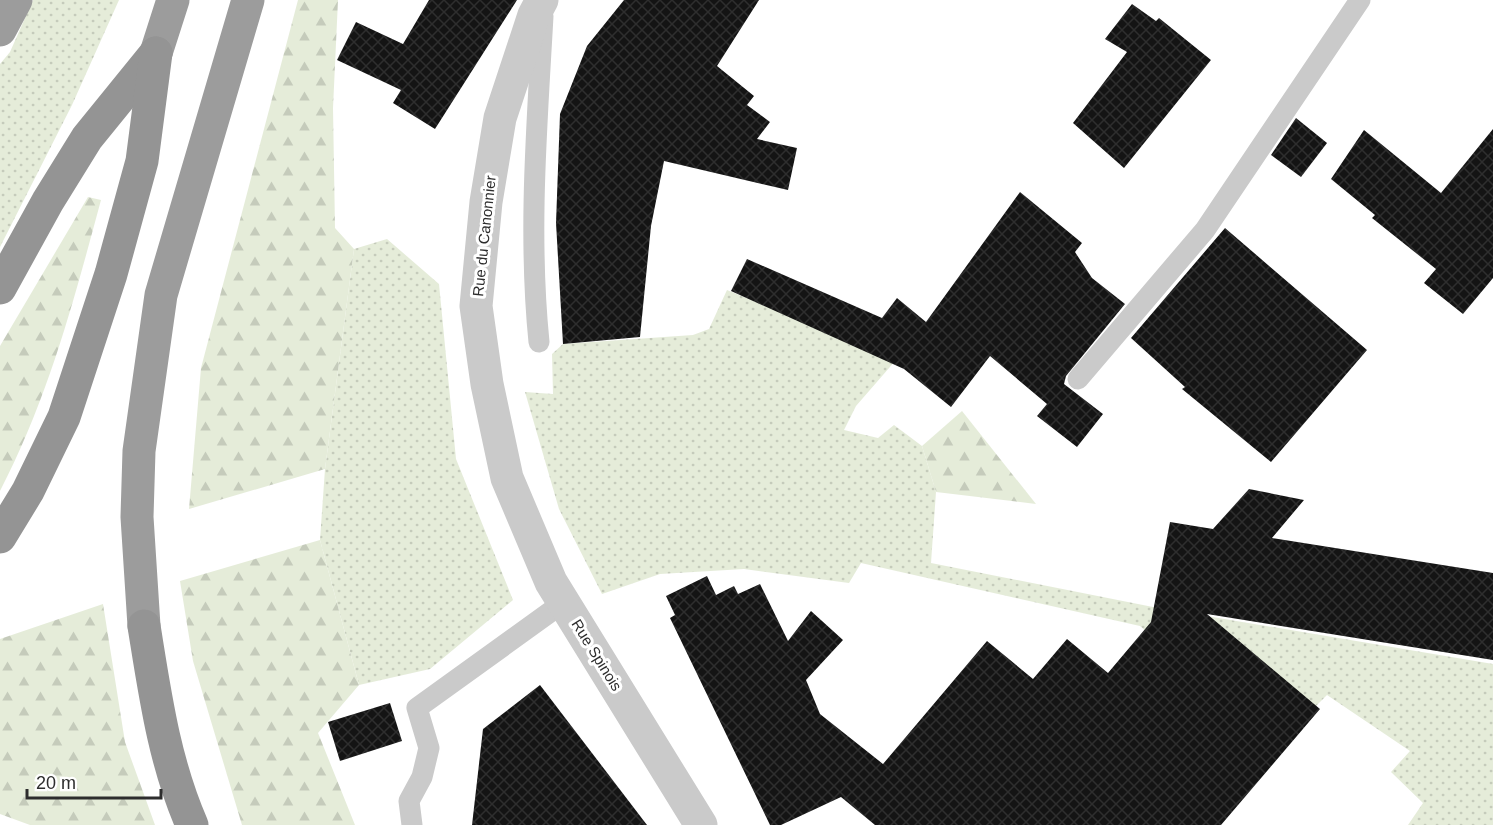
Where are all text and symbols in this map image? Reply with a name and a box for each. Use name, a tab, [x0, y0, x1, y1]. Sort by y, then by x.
street label: Rue du Canonnier	[469, 175, 499, 297]
street label: Rue Spinois	[568, 616, 626, 694]
scale bar	[27, 762, 160, 800]
text: 20 m	[36, 773, 76, 793]

